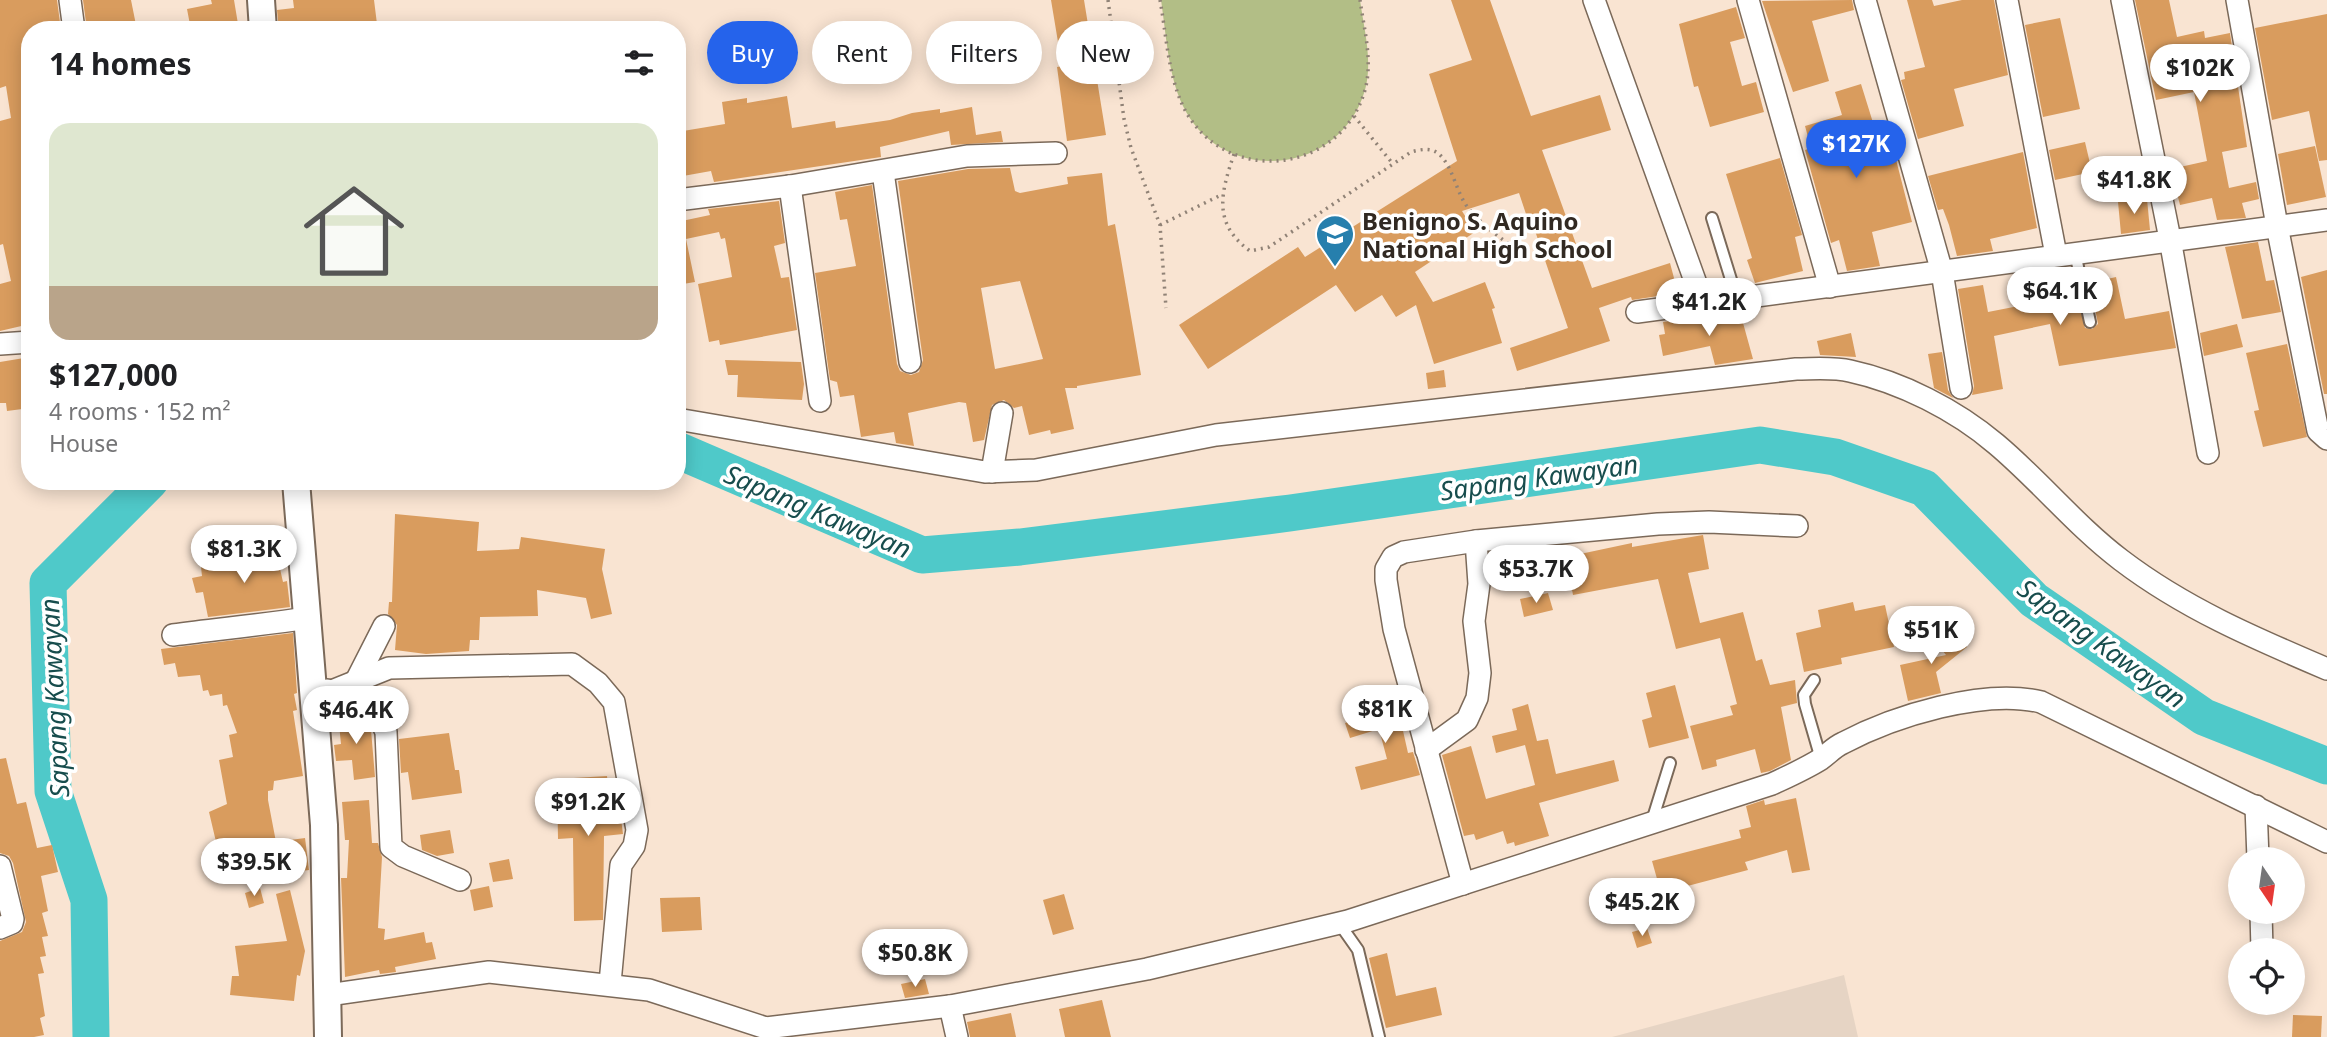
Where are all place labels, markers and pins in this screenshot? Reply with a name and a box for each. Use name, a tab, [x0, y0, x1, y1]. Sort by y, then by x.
pin: $102K	[2151, 44, 2249, 104]
pin: $127K	[1807, 120, 1905, 180]
pin: $41.8K	[2077, 156, 2191, 216]
place label: Benigno S. Aquino National High School	[1362, 204, 1613, 265]
school or university icon: Benigno S. Aquino National High School	[1314, 213, 1356, 268]
pin: $64.1K	[2003, 268, 2117, 327]
pin: $41.2K	[1652, 278, 1766, 338]
pin: $81.3K	[187, 526, 301, 585]
pin: $53.7K	[1479, 546, 1593, 605]
pin: $51K	[1890, 606, 1972, 666]
pin: $46.4K	[299, 686, 413, 746]
pin: $81K	[1344, 686, 1426, 745]
pin: $91.2K	[531, 778, 645, 838]
pin: $39.5K	[197, 838, 311, 898]
pin: $45.2K	[1585, 878, 1699, 938]
pin: $50.8K	[858, 930, 972, 989]

